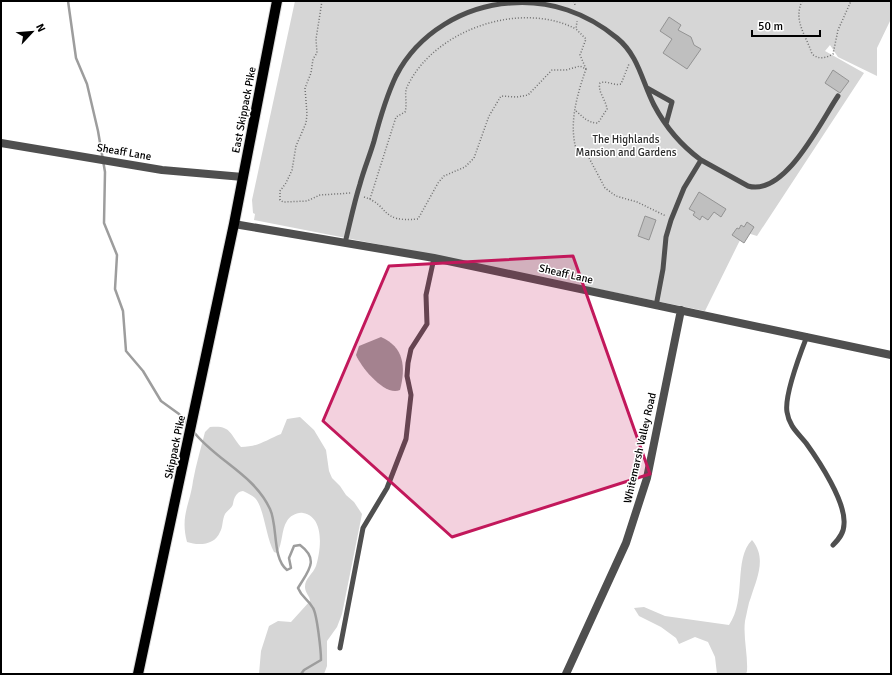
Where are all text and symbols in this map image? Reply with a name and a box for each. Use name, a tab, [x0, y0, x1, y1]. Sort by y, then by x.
north arrow	[12, 12, 52, 52]
scale bar	[752, 12, 820, 38]
text: 50 m	[758, 19, 783, 34]
text: N	[33, 22, 48, 34]
street label: East Skippack Pike	[229, 66, 259, 154]
park label: The Highlands Mansion and Gardens	[576, 133, 677, 159]
street label: Sheaff Lane	[96, 141, 152, 163]
street label: Sheaff Lane	[538, 261, 594, 287]
street label: Whitemarsh Valley Road	[621, 391, 659, 505]
street label: Skippack Pike	[162, 414, 188, 480]

